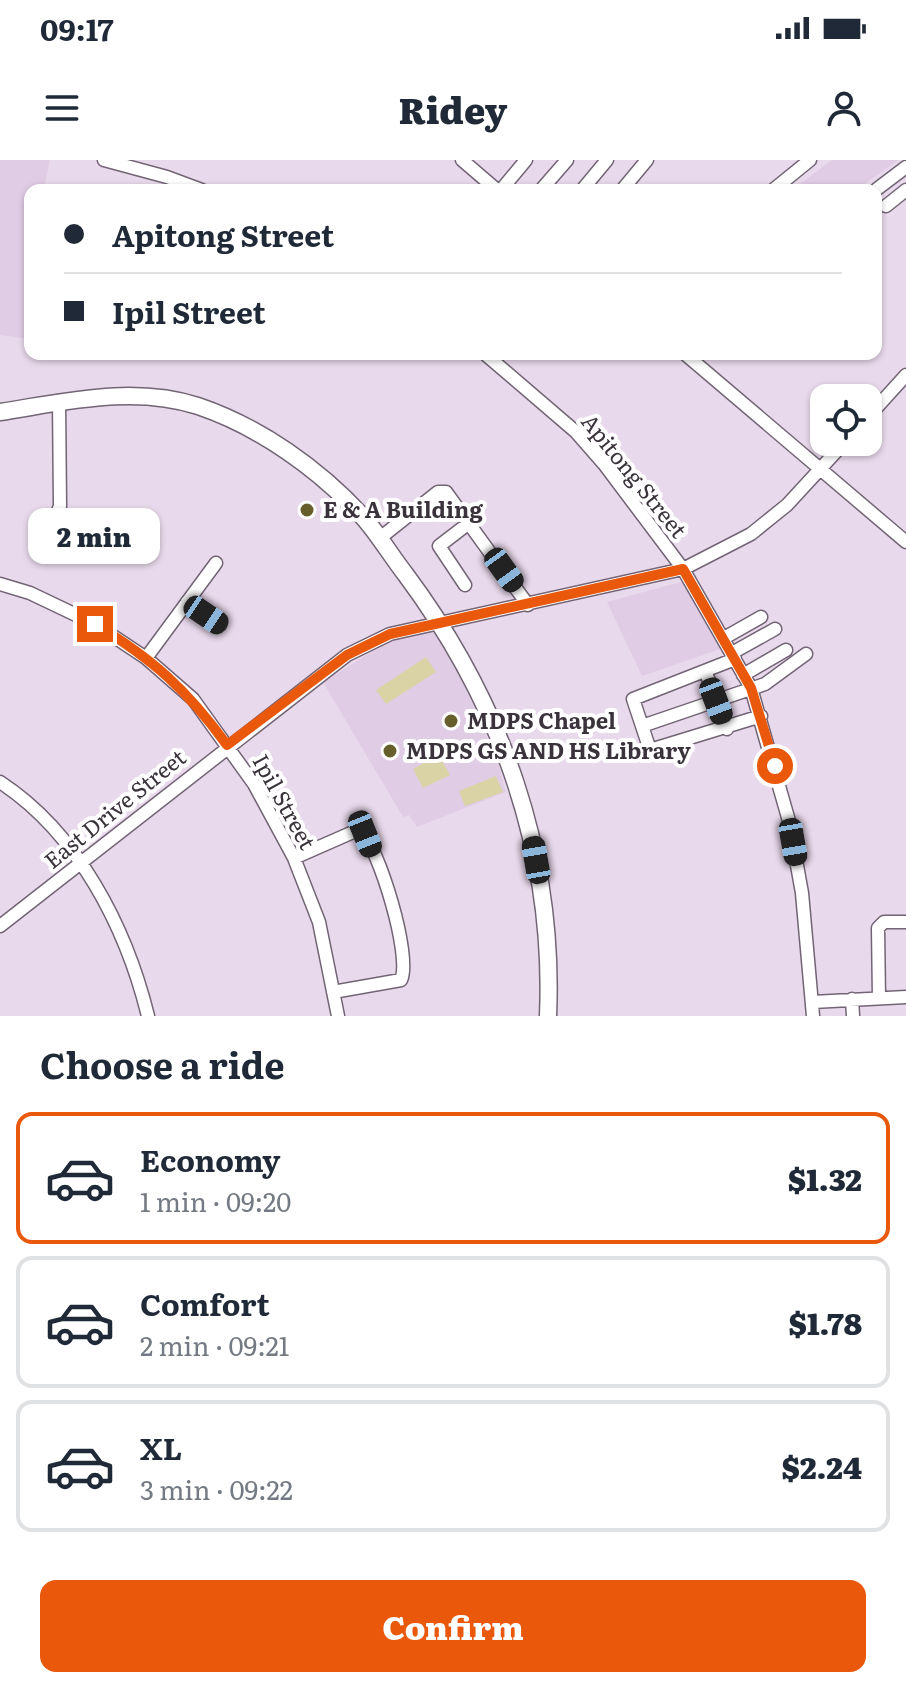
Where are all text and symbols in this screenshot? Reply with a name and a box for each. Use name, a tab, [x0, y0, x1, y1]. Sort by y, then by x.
text: 09:17	[40, 6, 113, 50]
text: Ridey	[399, 82, 507, 135]
icon: menu	[40, 86, 84, 130]
icon: person	[822, 86, 866, 130]
text: Apitong Street	[112, 212, 334, 256]
text: Ipil Street	[112, 289, 266, 333]
map controls	[810, 384, 882, 456]
button: locate	[810, 384, 882, 456]
street label: Apitong Street	[575, 406, 696, 544]
place label: E & A Building	[323, 492, 483, 525]
marker: E & A Building	[298, 501, 316, 519]
callout: 2 min	[29, 508, 161, 564]
text: 2 min	[57, 516, 131, 555]
car	[480, 544, 528, 596]
car	[179, 592, 233, 638]
route end	[77, 606, 113, 642]
car	[696, 674, 736, 728]
place label: MDPS Chapel	[467, 703, 616, 736]
marker: MDPS Chapel	[442, 712, 460, 730]
place label: MDPS GS AND HS Library	[406, 733, 691, 766]
street label: East Drive Street	[36, 740, 192, 875]
marker: MDPS GS AND HS Library	[381, 742, 399, 760]
street label: Ipil Street	[246, 748, 325, 855]
route start	[757, 748, 793, 784]
car	[345, 807, 385, 861]
car	[777, 816, 809, 868]
car	[520, 834, 552, 886]
text: Choose a ride	[40, 1037, 285, 1090]
text: Economy	[140, 1137, 280, 1181]
icon: car	[44, 1142, 116, 1214]
text: $1.32	[788, 1156, 862, 1200]
text: 1 min · 09:20	[140, 1181, 291, 1220]
text: Comfort	[140, 1281, 270, 1325]
icon: car	[44, 1286, 116, 1358]
text: $1.78	[789, 1300, 862, 1344]
text: 2 min · 09:21	[140, 1325, 289, 1364]
text: XL	[140, 1425, 182, 1469]
icon: car	[44, 1430, 116, 1502]
text: $2.24	[781, 1444, 862, 1488]
text: 3 min · 09:22	[140, 1469, 293, 1508]
button: Confirm	[40, 1580, 866, 1672]

